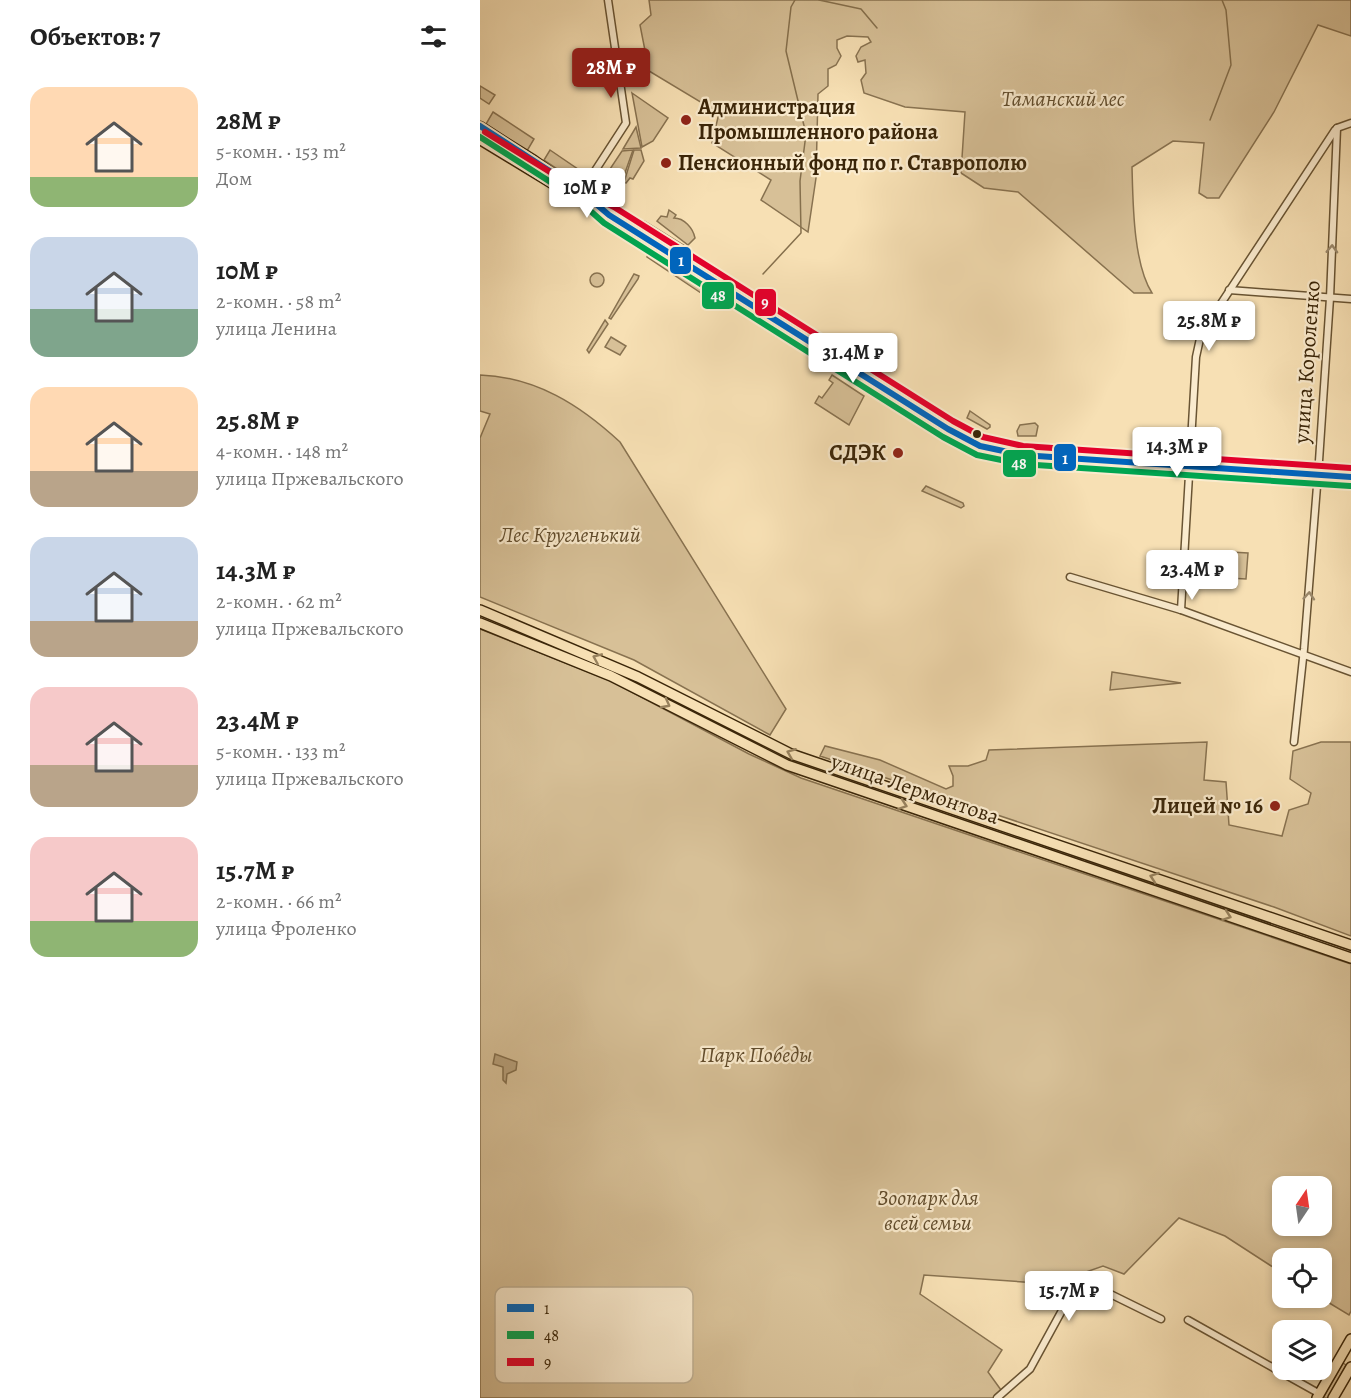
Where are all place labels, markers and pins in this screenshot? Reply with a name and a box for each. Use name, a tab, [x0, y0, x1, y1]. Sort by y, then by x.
pin: 28M ₽	[569, 48, 653, 99]
place label: Администрация Промышленного района	[697, 92, 939, 147]
marker: Администрация Промышленного района	[679, 113, 693, 127]
place label: Пенсионный фонд по г. Ставрополю	[678, 148, 1027, 178]
marker: Пенсионный фонд по г. Ставрополю	[659, 156, 673, 170]
pin: 10M ₽	[545, 168, 629, 219]
pin: 25.8M ₽	[1154, 301, 1264, 352]
pin: 31.4M ₽	[798, 333, 908, 384]
pin: 14.3M ₽	[1122, 427, 1232, 478]
unlabelled marker	[971, 428, 983, 440]
place label: СДЭК	[829, 438, 886, 468]
marker: СДЭК	[891, 446, 905, 460]
pin: 23.4M ₽	[1137, 550, 1247, 601]
place label: Лицей № 16	[1152, 791, 1263, 821]
marker: Лицей № 16	[1268, 799, 1282, 813]
pin: 15.7M ₽	[1014, 1271, 1124, 1322]

